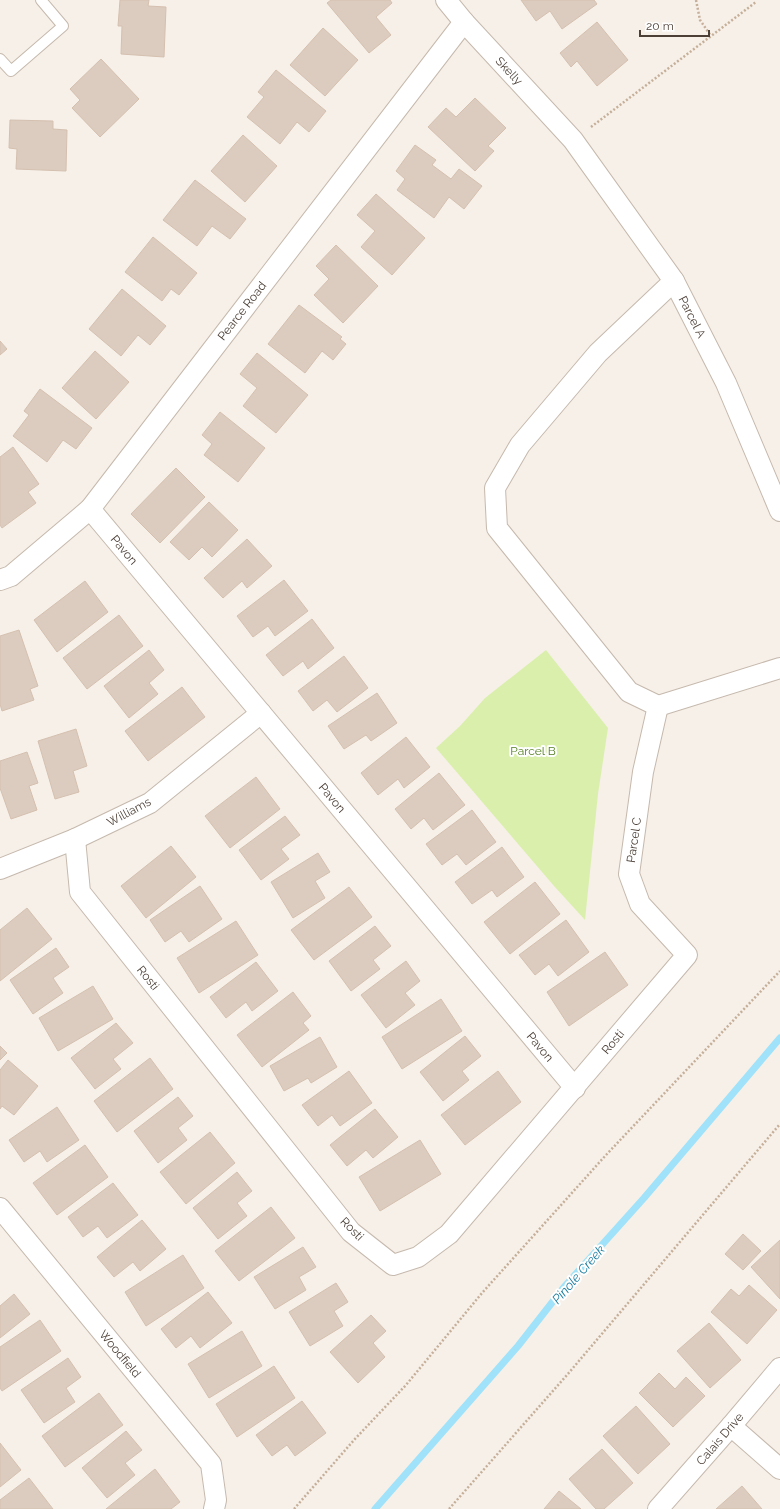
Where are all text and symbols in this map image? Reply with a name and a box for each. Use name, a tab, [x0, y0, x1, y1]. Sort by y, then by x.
scale bar	[640, 12, 709, 38]
text: 20 m	[646, 19, 674, 33]
street label: Skelly	[493, 54, 526, 88]
street label: Pearce Road	[215, 279, 269, 343]
street label: Parcel A	[675, 294, 709, 340]
street label: Pavon	[108, 532, 140, 568]
park label: Parcel B	[510, 744, 556, 758]
street label: Pavon	[316, 780, 348, 816]
street label: Williams	[105, 795, 154, 829]
street label: Parcel C	[624, 816, 644, 864]
street label: Rosti	[134, 963, 162, 993]
street label: Rosti	[599, 1027, 627, 1057]
street label: Pavon	[524, 1029, 556, 1065]
street label: Rosti	[337, 1214, 367, 1244]
water label: Pinole Creek	[549, 1242, 608, 1307]
street label: Woodfield	[96, 1328, 144, 1380]
street label: Calais Drive	[693, 1410, 747, 1468]

